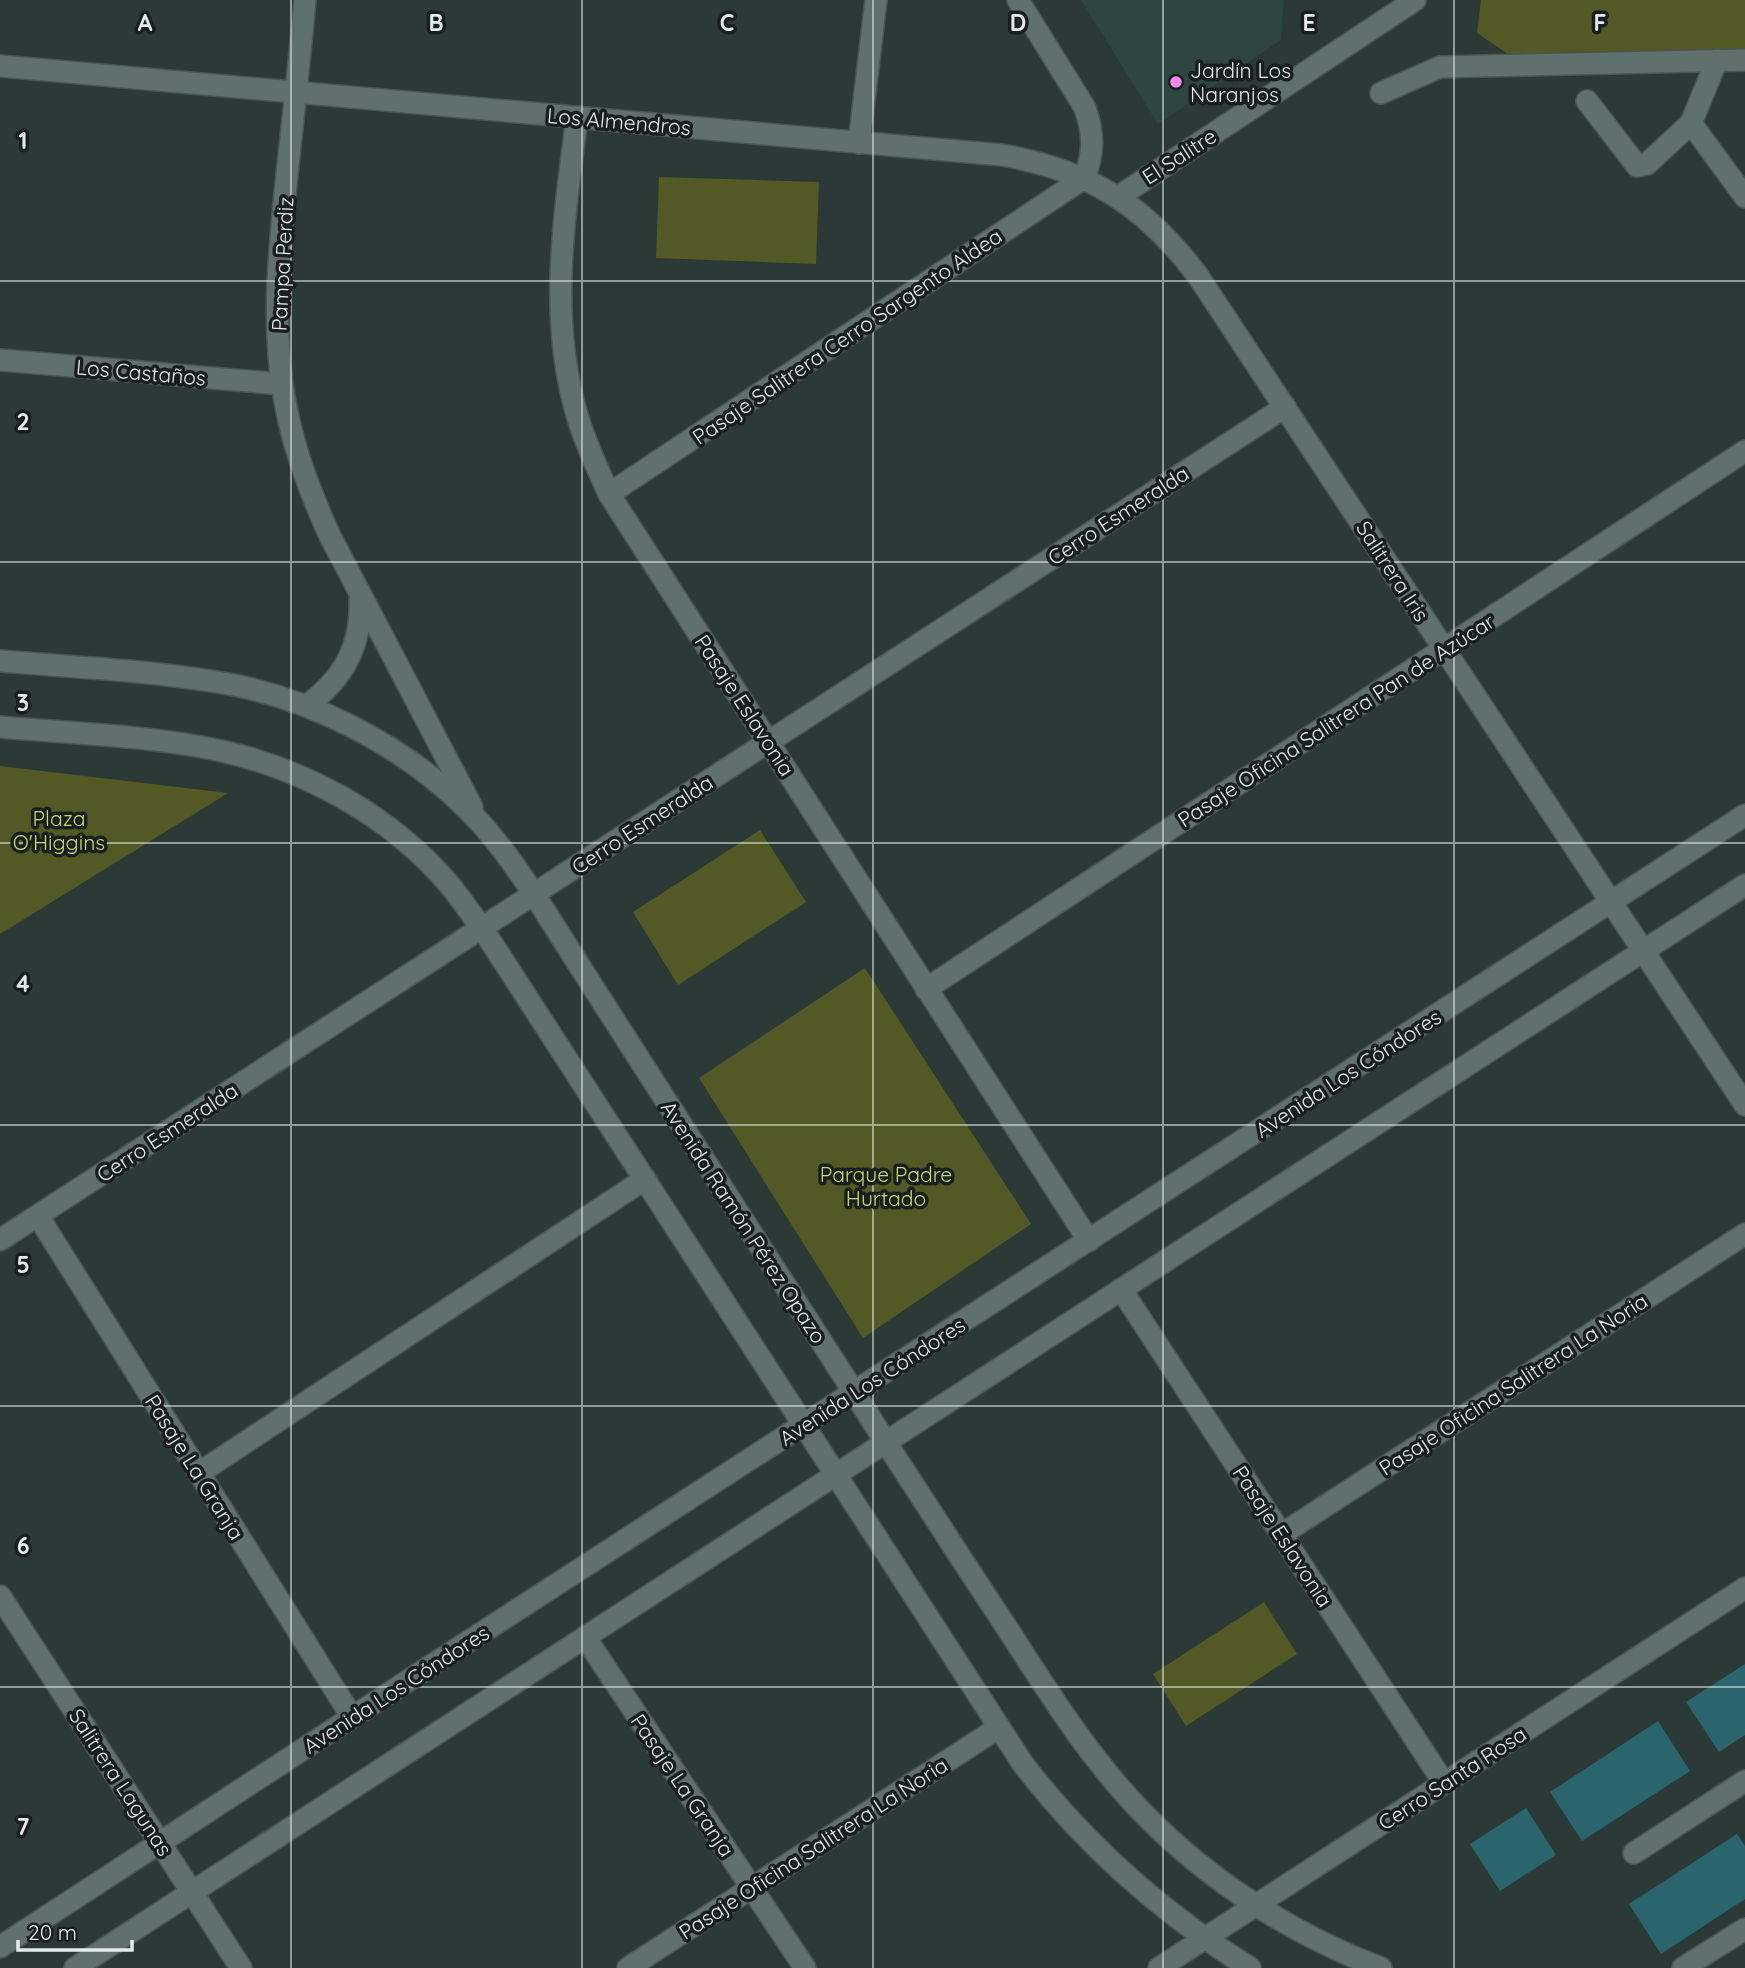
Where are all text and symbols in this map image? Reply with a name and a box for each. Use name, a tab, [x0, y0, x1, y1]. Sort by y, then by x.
text: A	[138, 8, 153, 37]
text: B	[428, 8, 444, 37]
text: C	[720, 8, 734, 37]
text: D	[1010, 8, 1026, 37]
text: E	[1302, 8, 1316, 37]
text: F	[1594, 8, 1606, 37]
place label: Jardín Los Naranjos	[1190, 57, 1291, 107]
marker: Jardín Los Naranjos	[1168, 74, 1184, 90]
street label: Los Almendros	[546, 102, 692, 140]
street label: El Salitre	[1137, 123, 1221, 189]
text: 1	[19, 126, 27, 155]
street label: Pampa Perdiz	[265, 196, 299, 332]
street label: Pasaje Salitrera Cerro Sargento Aldea	[687, 222, 1007, 450]
street label: Los Castaños	[75, 353, 207, 391]
text: 2	[16, 407, 30, 436]
street label: Cerro Esmeralda	[1043, 460, 1193, 570]
street label: Salitrera Iris	[1351, 516, 1435, 626]
street label: Pasaje Oficina Salitrera Pan de Azúcar	[1173, 608, 1499, 832]
street label: Pasaje Eslavonia	[690, 629, 800, 781]
text: 3	[17, 688, 29, 717]
street label: Cerro Esmeralda	[567, 769, 717, 879]
park label: Plaza O'Higgins	[13, 805, 105, 855]
text: 4	[16, 969, 30, 998]
street label: Avenida Los Cóndores	[1250, 1003, 1446, 1143]
street label: Cerro Esmeralda	[92, 1077, 242, 1187]
street label: Avenida Ramón Pérez Opazo	[656, 1096, 832, 1348]
park label: Parque Padre Hurtado	[820, 1161, 952, 1211]
text: 5	[16, 1250, 30, 1279]
street label: Pasaje Oficina Salitrera La Noria	[1374, 1287, 1652, 1481]
street label: Avenida Los Cóndores	[774, 1311, 970, 1451]
street label: Pasaje La Granja	[140, 1390, 250, 1544]
street label: Pasaje Eslavonia	[1228, 1460, 1338, 1612]
text: 6	[17, 1531, 29, 1560]
street label: Avenida Los Cóndores	[298, 1619, 494, 1759]
street label: Salitrera Lagunas	[64, 1704, 178, 1860]
street label: Pasaje La Granja	[626, 1709, 740, 1861]
street label: Cerro Santa Rosa	[1373, 1720, 1531, 1836]
street label: Pasaje Oficina Salitrera La Noria	[674, 1751, 952, 1945]
text: 7	[17, 1812, 30, 1841]
scale bar	[18, 1909, 131, 1953]
text: 20 m	[28, 1919, 77, 1945]

